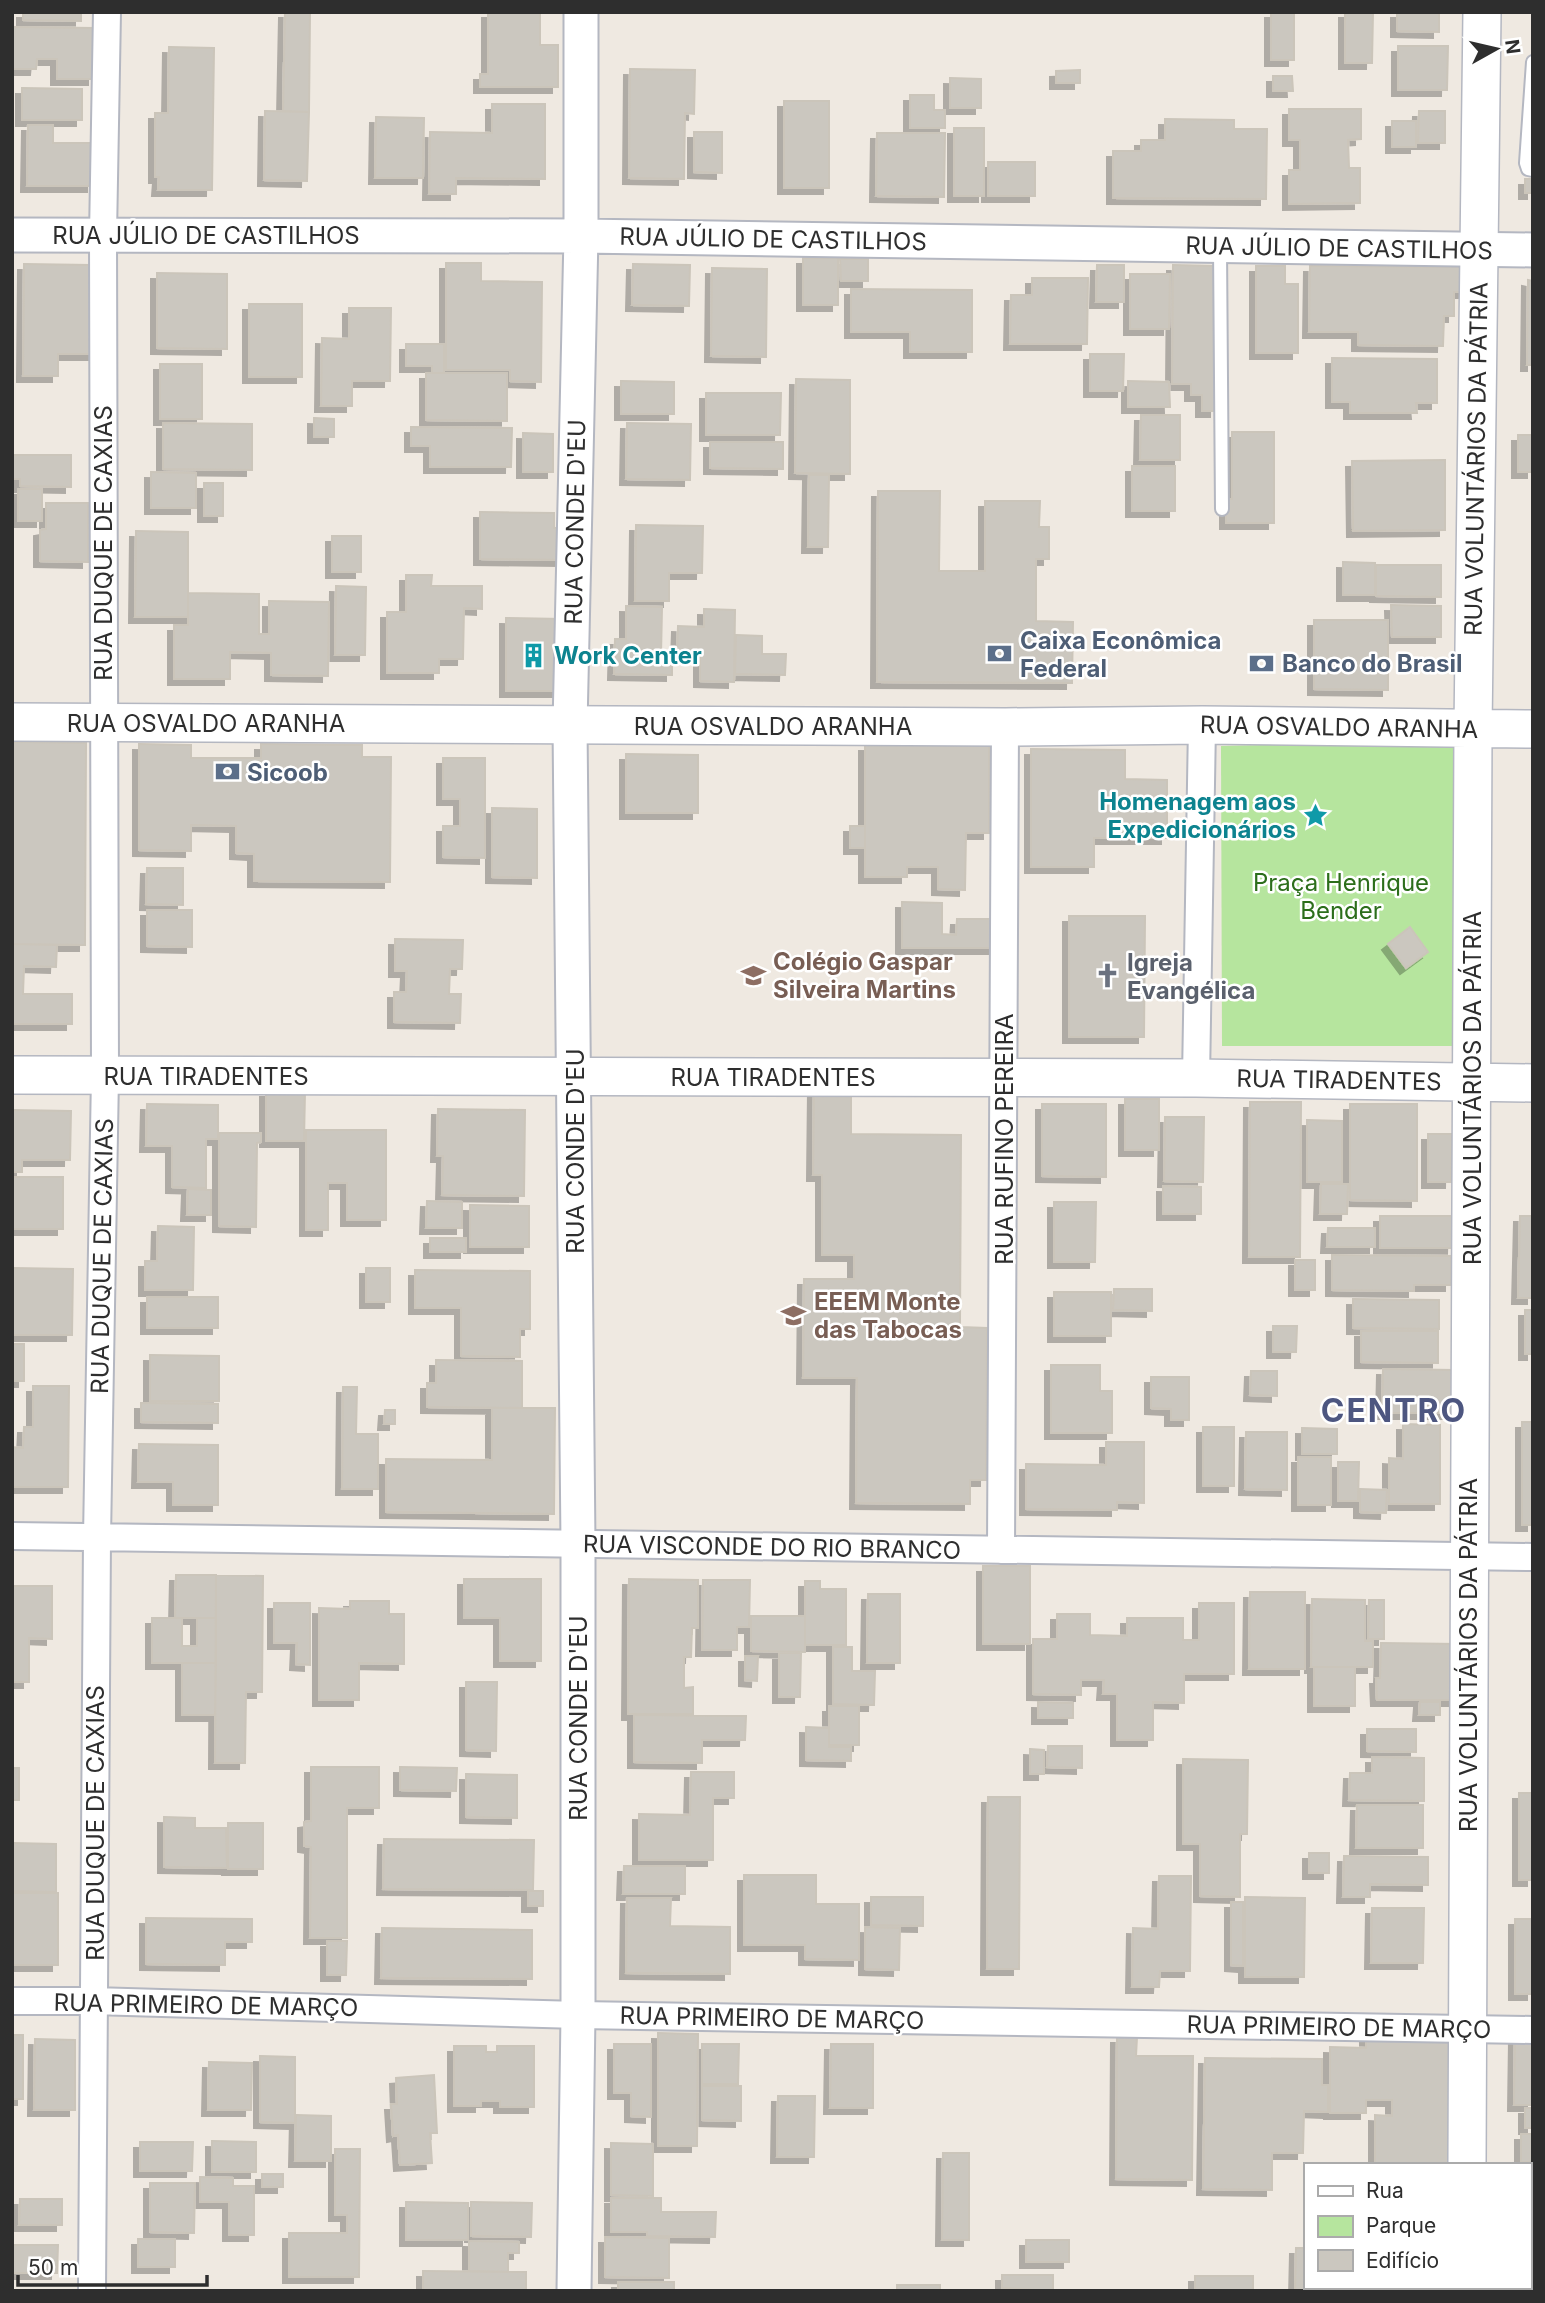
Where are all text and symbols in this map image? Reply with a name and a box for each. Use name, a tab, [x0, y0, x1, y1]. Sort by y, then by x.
north arrow	[1461, 14, 1531, 84]
text: N	[1500, 38, 1525, 55]
street label: RUA JÚLIO DE CASTILHOS	[52, 220, 360, 250]
street label: RUA JÚLIO DE CASTILHOS	[619, 221, 927, 256]
street label: RUA JÚLIO DE CASTILHOS	[1185, 230, 1493, 265]
street label: RUA VOLUNTÁRIOS DA PÁTRIA	[1457, 282, 1494, 636]
street label: RUA DUQUE DE CAXIAS	[89, 405, 118, 681]
street label: RUA CONDE D'EU	[559, 419, 591, 625]
place label: Caixa Econômica Federal	[1020, 626, 1221, 683]
bank icon: Caixa Econômica Federal	[986, 640, 1014, 668]
building icon: Work Center	[520, 641, 548, 669]
place label: Work Center	[554, 641, 702, 670]
bank icon: Banco do Brasil	[1248, 649, 1276, 677]
place label: Banco do Brasil	[1282, 649, 1463, 678]
street label: RUA OSVALDO ARANHA	[67, 709, 345, 738]
street label: RUA OSVALDO ARANHA	[1200, 710, 1478, 744]
street label: RUA OSVALDO ARANHA	[634, 712, 912, 741]
bank icon: Sicoob	[213, 758, 241, 786]
place label: Sicoob	[247, 758, 328, 787]
place label: Homenagem aos Expedicionários	[1099, 787, 1296, 844]
place icon: Homenagem aos Expedicionários	[1302, 801, 1330, 829]
park label: Praça Henrique Bender	[1253, 868, 1429, 925]
street label: RUA VOLUNTÁRIOS DA PÁTRIA	[1457, 911, 1487, 1265]
place label: Colégio Gaspar Silveira Martins	[773, 947, 956, 1004]
place label: Igreja Evangélica	[1127, 948, 1255, 1005]
school or university icon: Colégio Gaspar Silveira Martins	[739, 961, 767, 989]
church icon: Igreja Evangélica	[1093, 962, 1121, 990]
street label: RUA RUFINO PEREIRA	[990, 1013, 1019, 1265]
street label: RUA CONDE D'EU	[561, 1048, 590, 1254]
street label: RUA TIRADENTES	[103, 1062, 309, 1091]
street label: RUA TIRADENTES	[670, 1063, 876, 1092]
street label: RUA TIRADENTES	[1236, 1064, 1442, 1096]
street label: RUA DUQUE DE CAXIAS	[85, 1118, 119, 1394]
place label: EEEM Monte das Tabocas	[814, 1287, 962, 1344]
school or university icon: EEEM Monte das Tabocas	[780, 1301, 808, 1329]
district label: CENTRO	[1321, 1391, 1467, 1430]
street label: RUA VOLUNTÁRIOS DA PÁTRIA	[1453, 1478, 1483, 1832]
street label: RUA VISCONDE DO RIO BRANCO	[583, 1529, 961, 1565]
street label: RUA CONDE D'EU	[564, 1615, 593, 1821]
street label: RUA DUQUE DE CAXIAS	[81, 1685, 110, 1961]
street label: RUA PRIMEIRO DE MARÇO	[54, 1988, 358, 2022]
street label: RUA PRIMEIRO DE MARÇO	[620, 2001, 924, 2035]
street label: RUA PRIMEIRO DE MARÇO	[1187, 2010, 1491, 2044]
legend	[1304, 2163, 1531, 2289]
text: Rua	[1366, 2178, 1404, 2203]
text: Parque	[1366, 2213, 1436, 2238]
scale bar	[18, 2244, 206, 2288]
text: Edifício	[1366, 2248, 1439, 2273]
text: 50 m	[28, 2255, 78, 2280]

